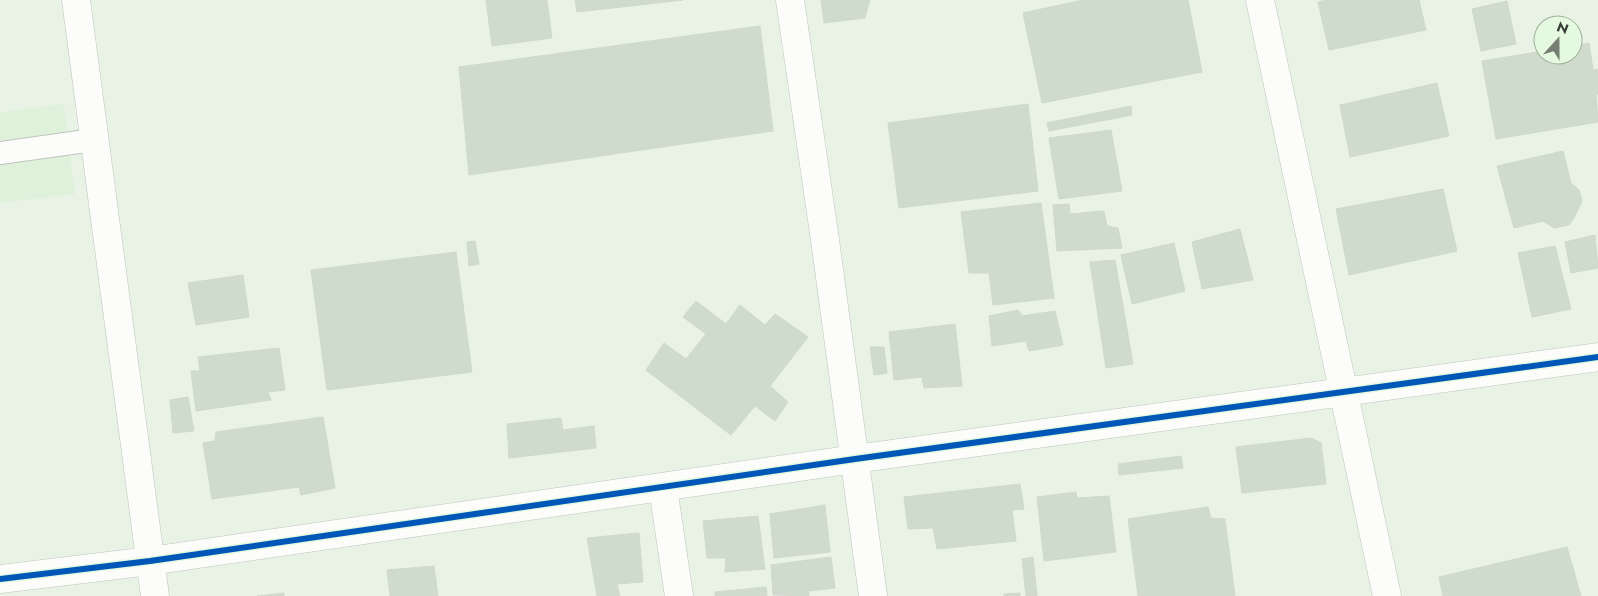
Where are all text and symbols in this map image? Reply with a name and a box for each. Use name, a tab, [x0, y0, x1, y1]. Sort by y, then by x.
north arrow	[1533, 15, 1583, 65]
text: N	[1554, 17, 1571, 39]

